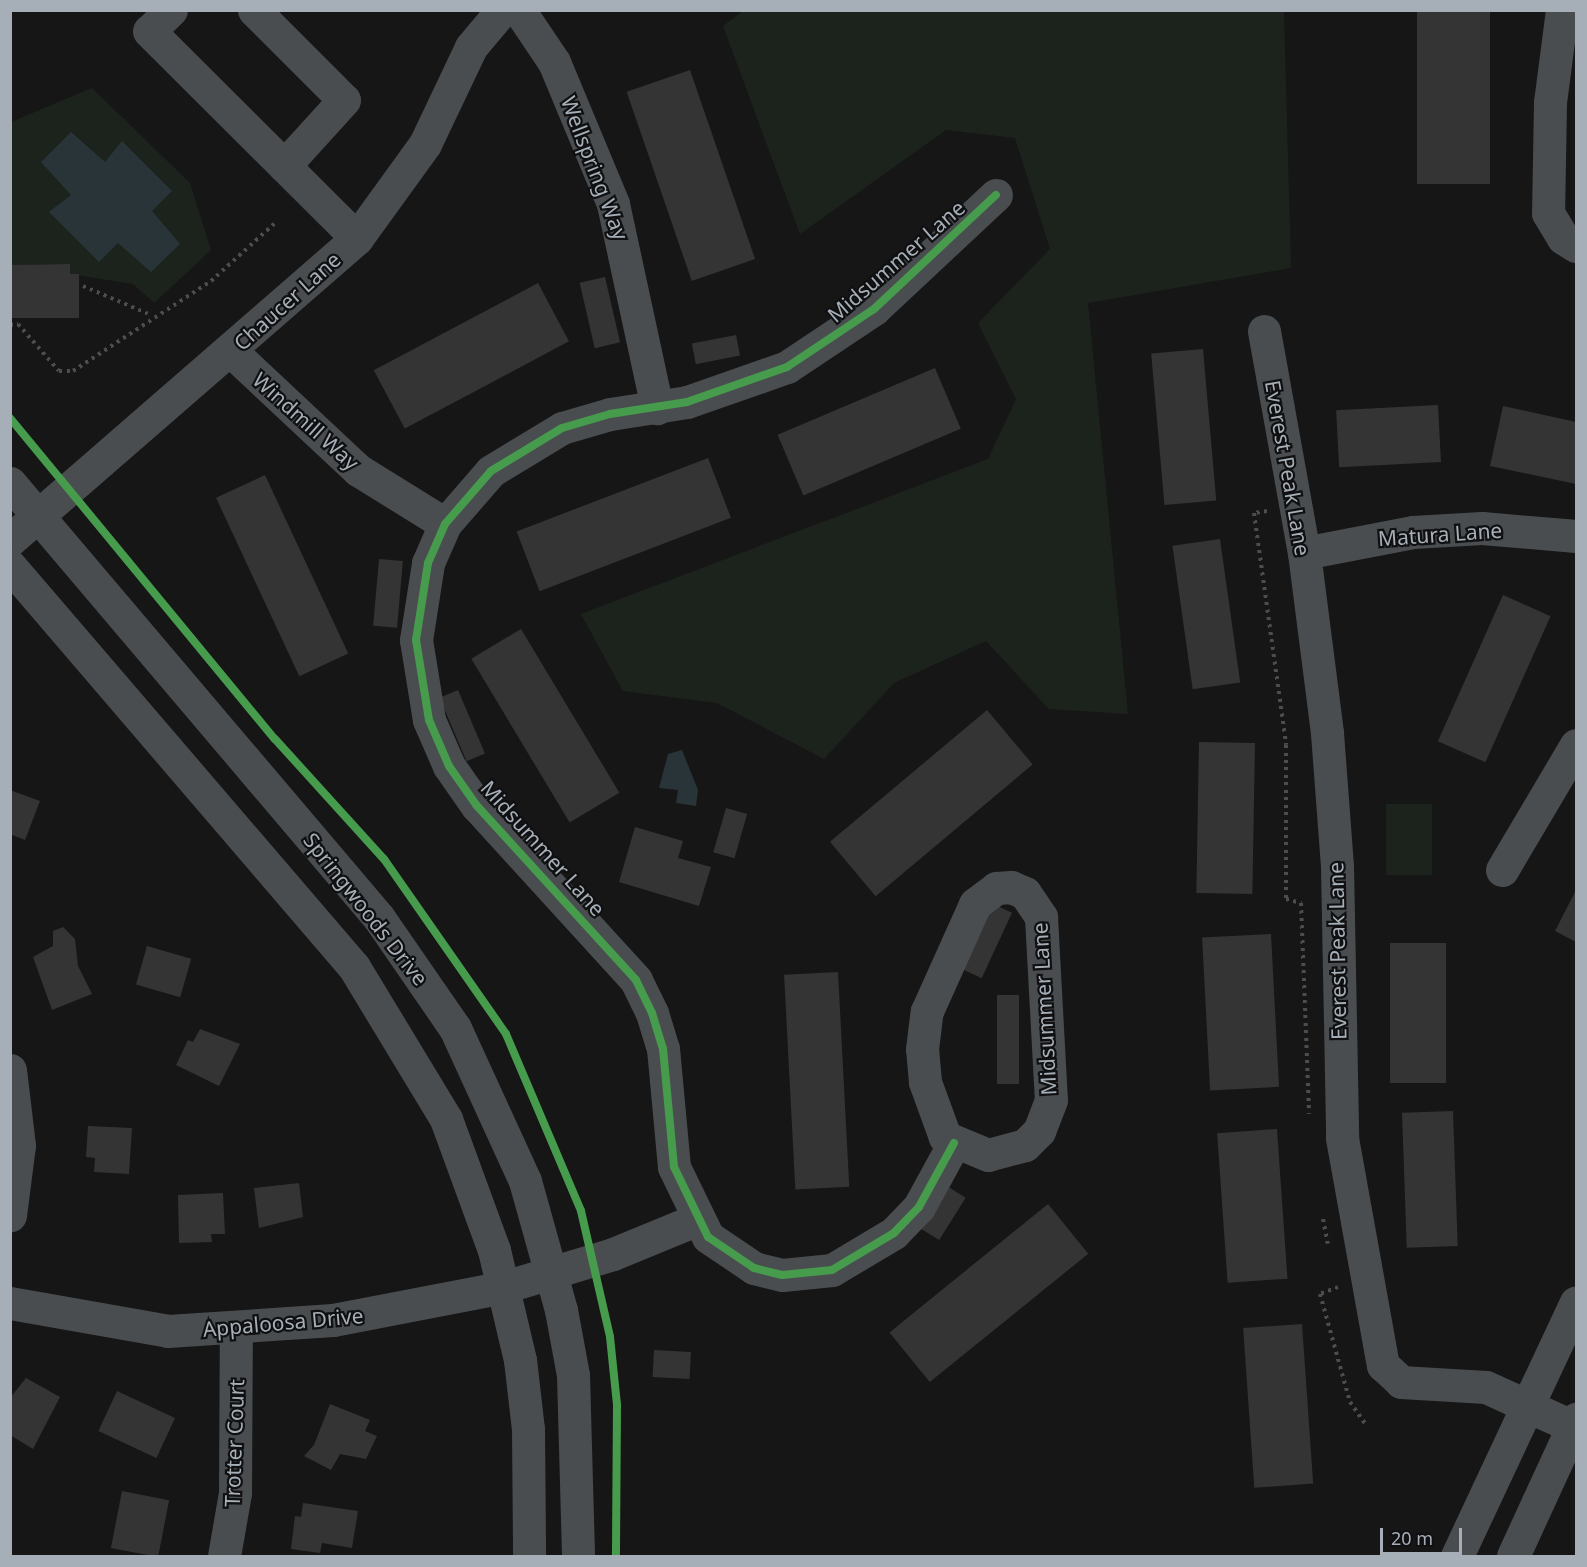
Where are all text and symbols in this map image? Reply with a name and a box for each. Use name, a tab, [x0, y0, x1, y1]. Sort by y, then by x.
street label: Wellspring Way	[556, 93, 634, 243]
street label: Midsummer Lane	[822, 195, 970, 327]
street label: Chaucer Lane	[229, 247, 345, 355]
street label: Windmill Way	[248, 367, 364, 475]
street label: Everest Peak Lane	[1260, 378, 1316, 558]
street label: Matura Lane	[1377, 517, 1503, 551]
street label: Midsummer Lane	[476, 775, 610, 921]
street label: Springwoods Drive	[299, 828, 433, 990]
street label: Everest Peak Lane	[1323, 862, 1351, 1040]
street label: Midsummer Lane	[1027, 922, 1061, 1096]
street label: Appaloosa Drive	[202, 1302, 364, 1342]
street label: Trotter Court	[219, 1379, 249, 1507]
scale bar	[1383, 1516, 1466, 1554]
text: 20 m	[1391, 1526, 1433, 1550]

